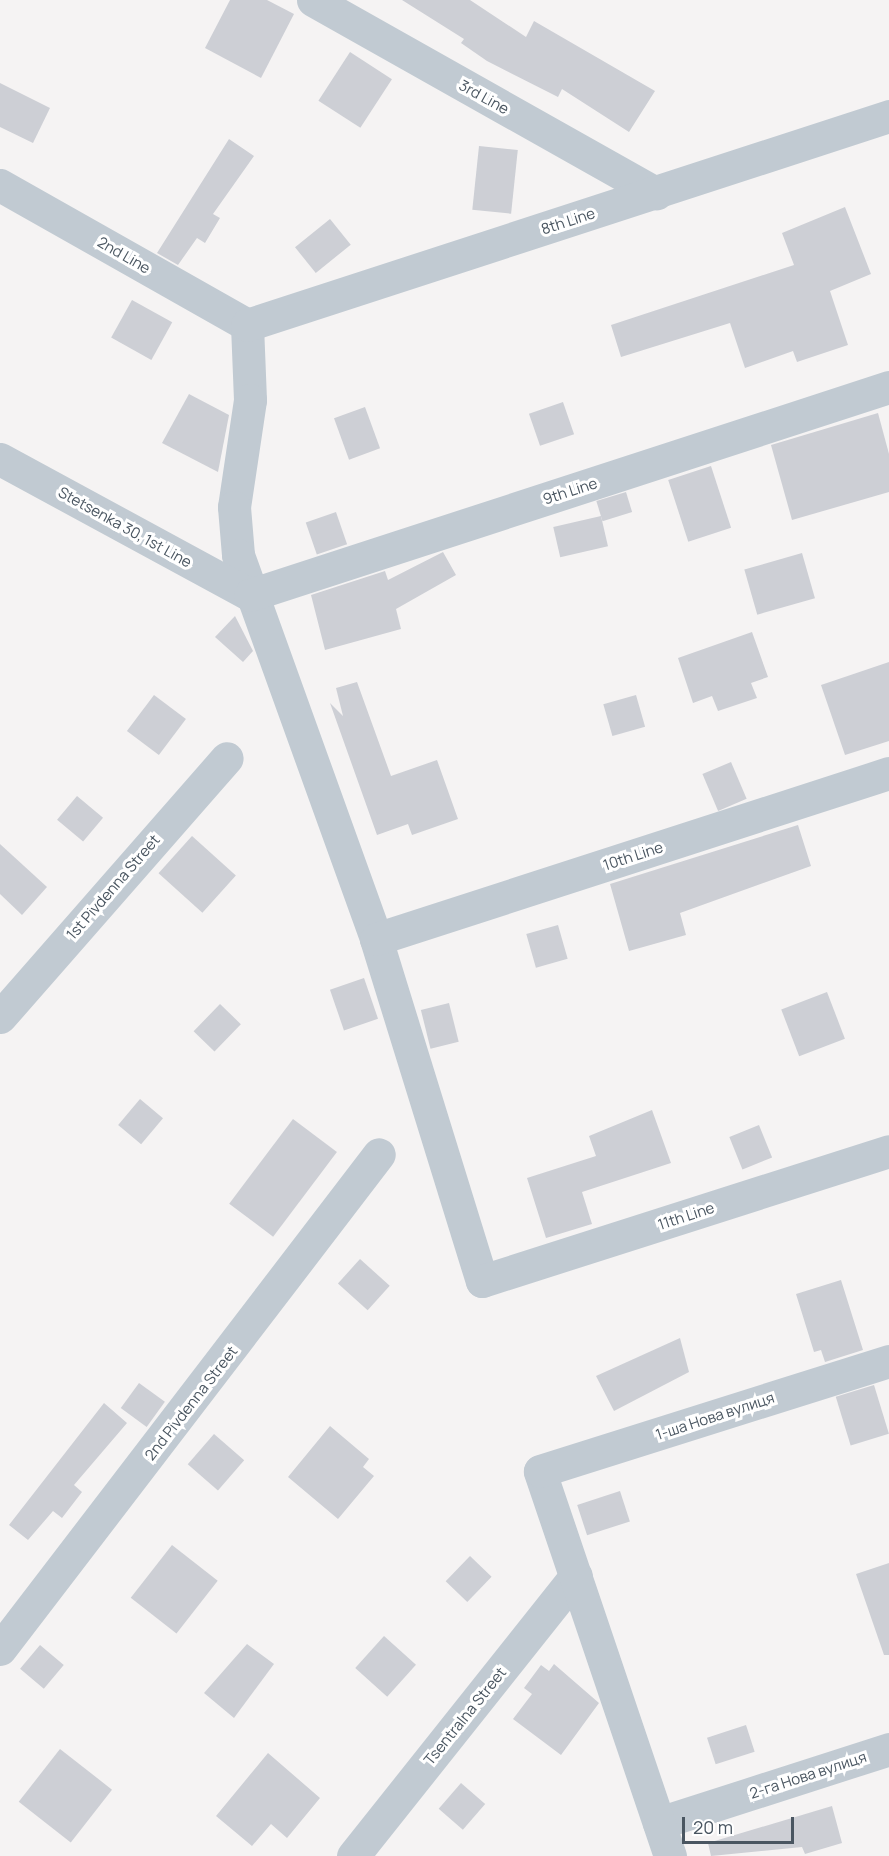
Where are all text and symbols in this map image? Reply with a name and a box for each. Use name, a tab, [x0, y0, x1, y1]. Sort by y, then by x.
street label: 3rd Line	[456, 76, 512, 118]
street label: 8th Line	[539, 204, 597, 238]
street label: 2nd Line	[94, 233, 154, 277]
street label: 9th Line	[541, 474, 599, 508]
street label: Stetsenka 30, 1st Line	[55, 483, 195, 571]
street label: 1st Pivdenna Street	[62, 831, 164, 943]
street label: 10th Line	[601, 838, 665, 874]
street label: 11th Line	[655, 1198, 717, 1234]
street label: 2nd Pivdenna Street	[141, 1342, 241, 1464]
street label: 1-ша Нова вулиця	[653, 1388, 777, 1444]
street label: Tsentralna Street	[420, 1663, 510, 1769]
street label: 2-га Нова вулиця	[747, 1748, 869, 1802]
scale bar	[685, 1805, 798, 1843]
text: 20 m	[693, 1815, 733, 1839]

